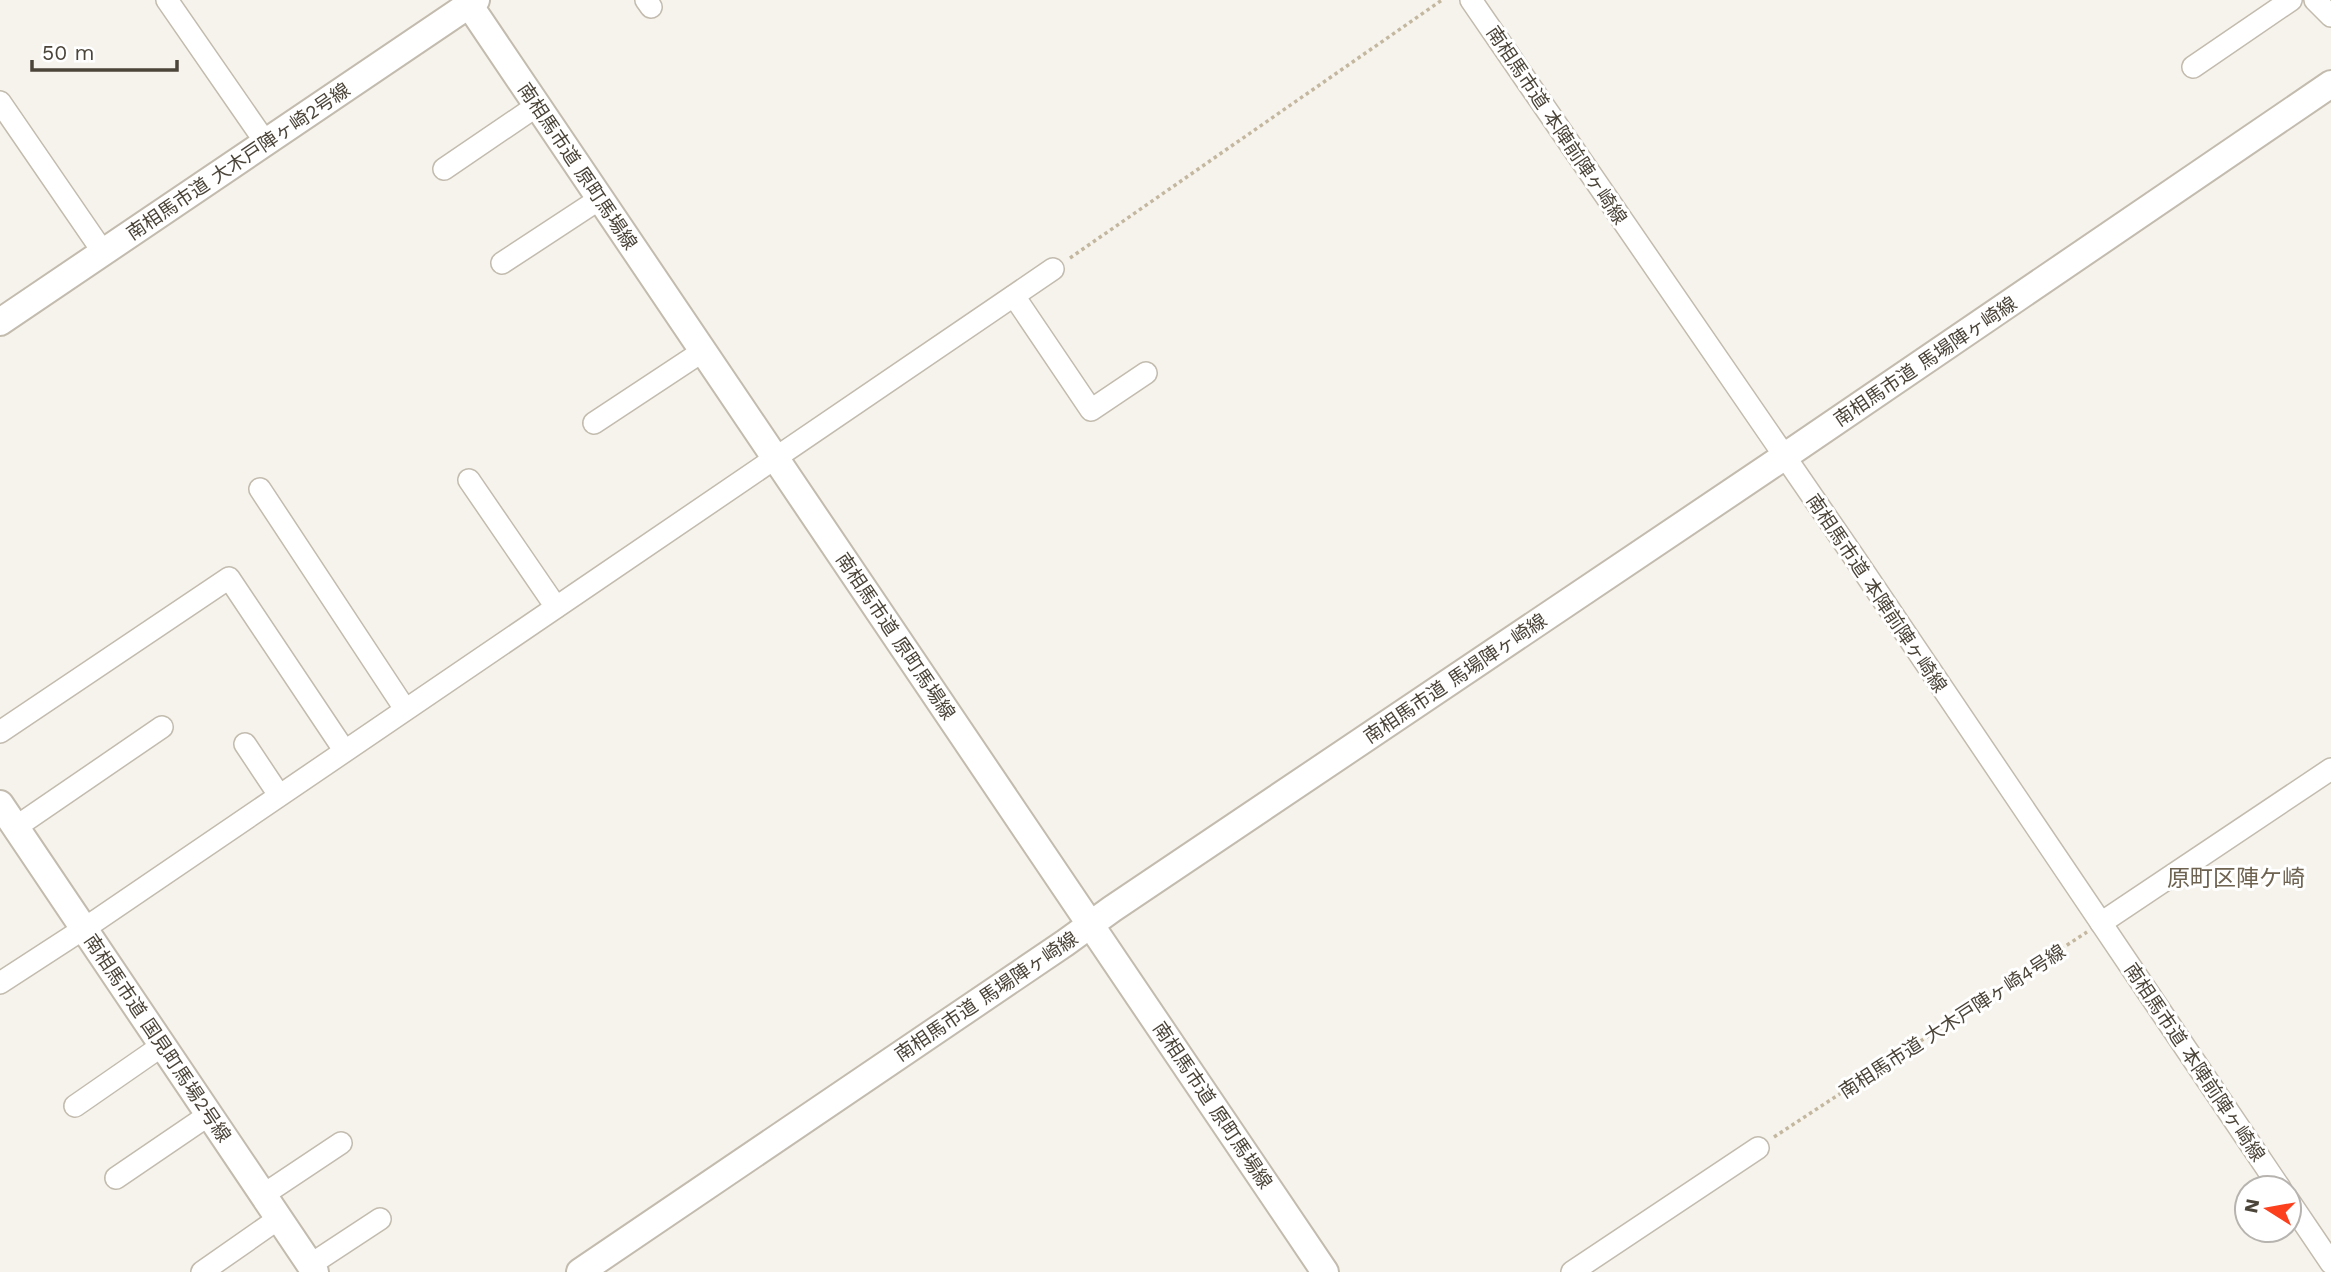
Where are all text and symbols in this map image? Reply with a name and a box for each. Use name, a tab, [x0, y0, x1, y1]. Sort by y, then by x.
street label: 南相馬市道 本陣前陣ヶ崎線	[1481, 22, 1632, 229]
scale bar	[32, 28, 177, 72]
text: 50 m	[42, 40, 94, 65]
street label: 南相馬市道 大木戸陣ヶ崎2号線	[122, 78, 354, 245]
street label: 南相馬市道 原町馬場線	[513, 78, 642, 254]
street label: 南相馬市道 馬場陣ヶ崎線	[1830, 292, 2021, 431]
street label: 南相馬市道 本陣前陣ヶ崎線	[1801, 490, 1952, 697]
street label: 南相馬市道 原町馬場線	[831, 548, 960, 724]
street label: 南相馬市道 馬場陣ヶ崎線	[1360, 609, 1551, 748]
district label: 原町区陣ケ崎	[2167, 865, 2305, 892]
street label: 南相馬市道 馬場陣ヶ崎線	[891, 927, 1082, 1066]
street label: 南相馬市道 国見町馬場2号線	[79, 930, 236, 1147]
street label: 南相馬市道 大木戸陣ヶ崎4号線	[1835, 940, 2070, 1103]
street label: 南相馬市道 本陣前陣ヶ崎線	[2119, 959, 2270, 1166]
street label: 南相馬市道 原町馬場線	[1148, 1017, 1277, 1193]
north arrow	[2233, 1174, 2303, 1244]
text: N	[2239, 1197, 2264, 1215]

